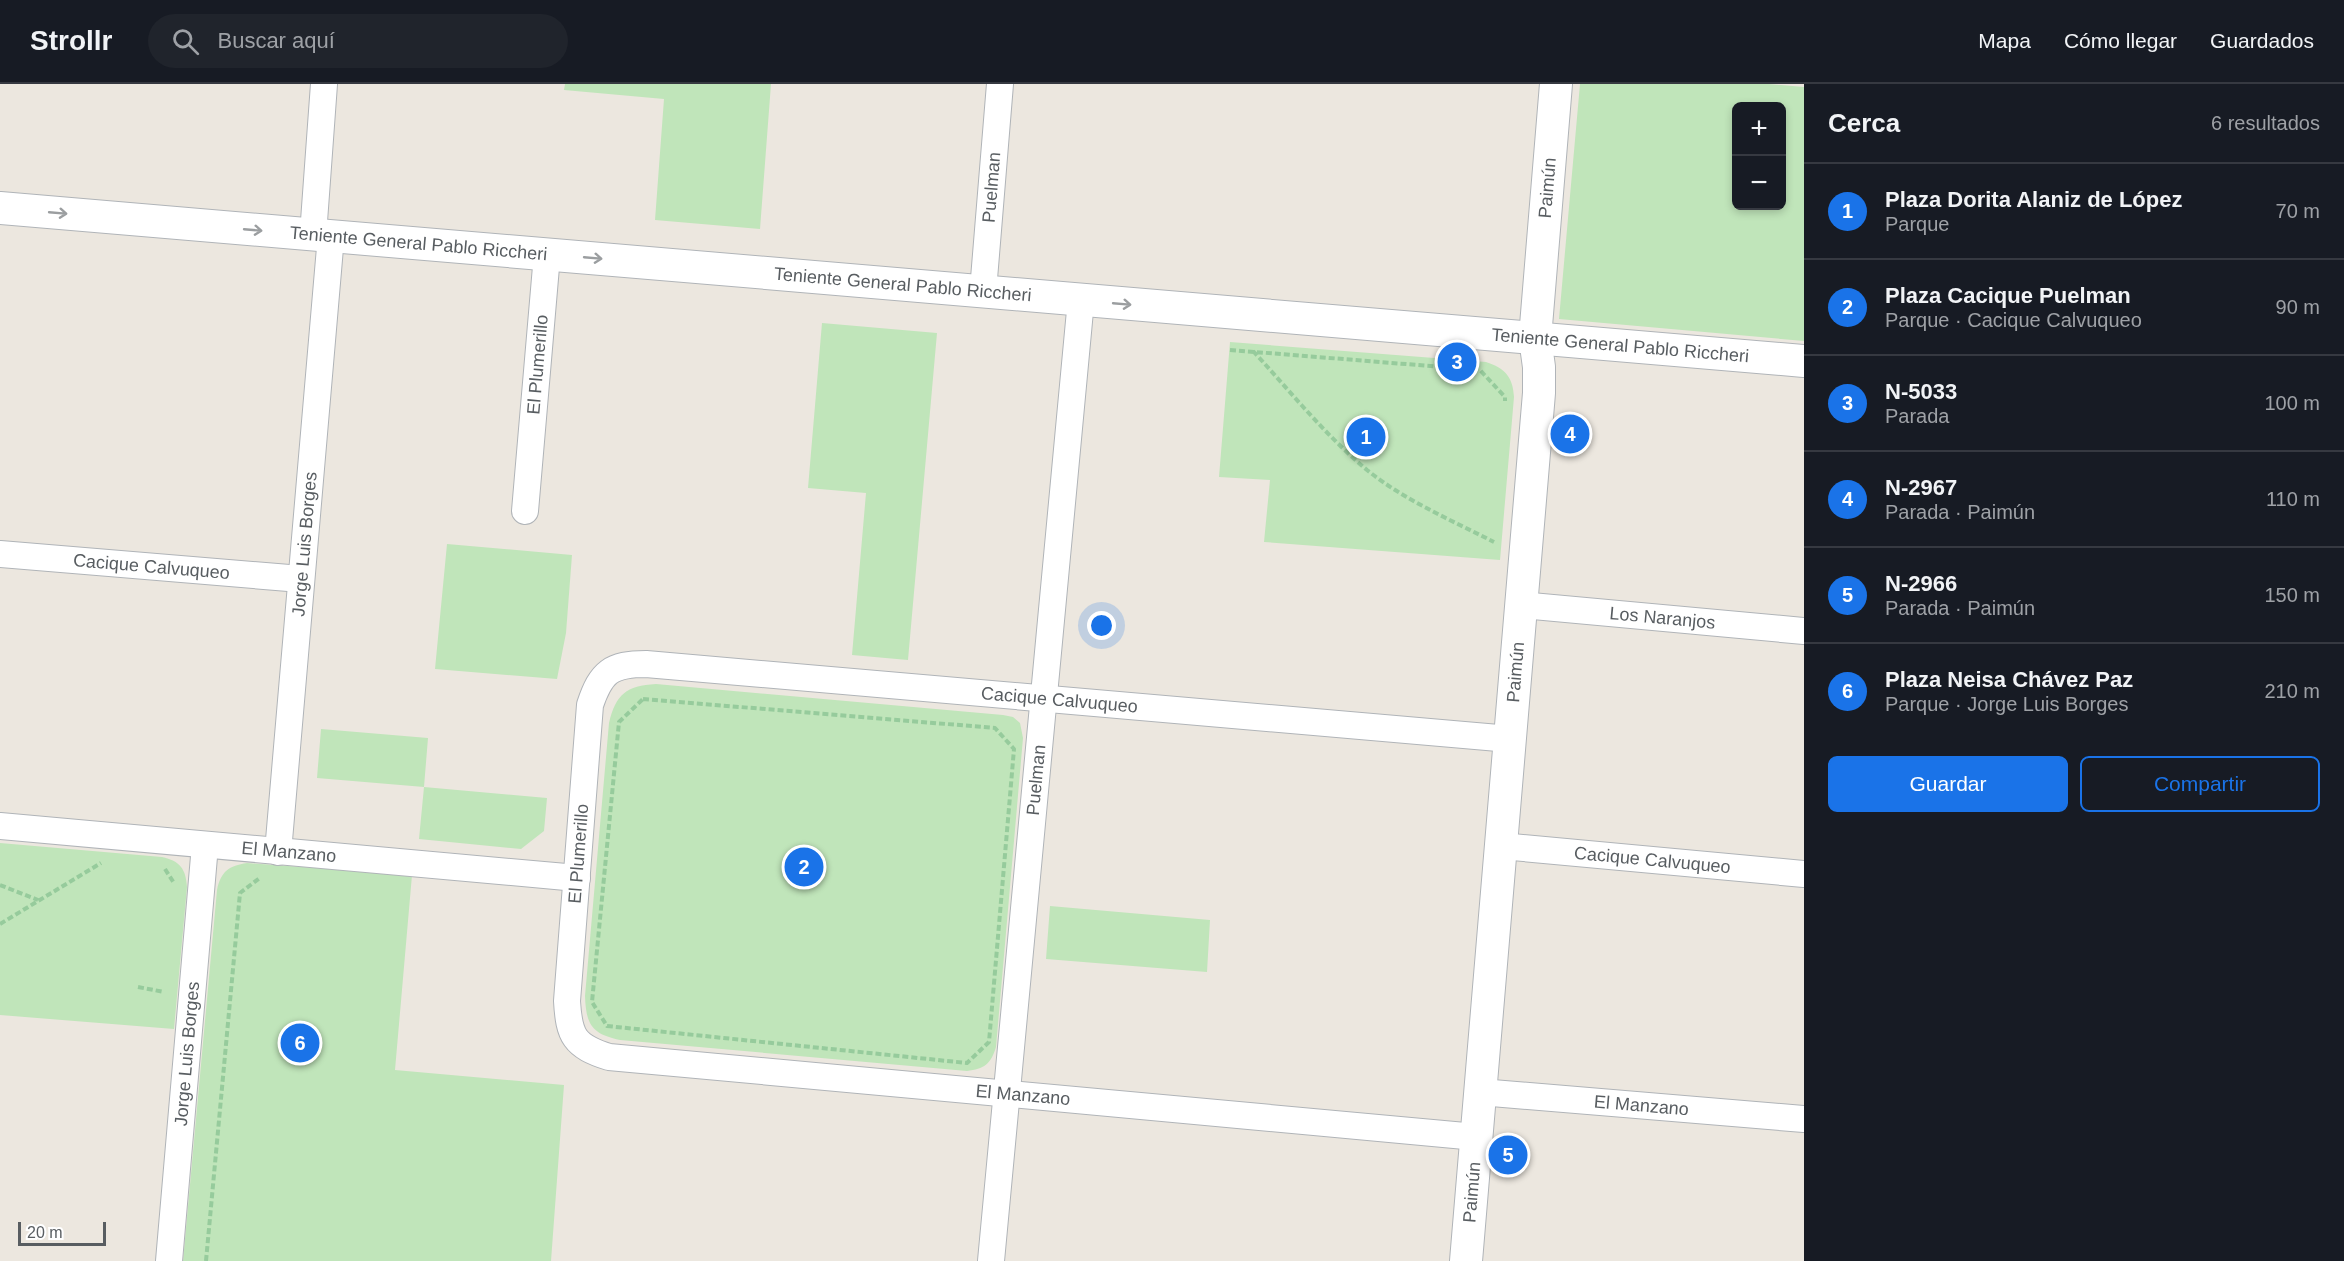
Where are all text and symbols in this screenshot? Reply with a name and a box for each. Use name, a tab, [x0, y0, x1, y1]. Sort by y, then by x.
search box	[148, 14, 568, 68]
text: Strollr	[30, 25, 112, 56]
icon: search	[169, 25, 202, 58]
text: Buscar aquí	[217, 28, 335, 53]
text: Mapa	[1978, 29, 2031, 52]
text: Cómo llegar	[2064, 29, 2177, 52]
text: Guardados	[2210, 29, 2314, 52]
map controls	[1732, 102, 1786, 210]
button: +	[1732, 102, 1786, 156]
text: Cerca	[1828, 108, 1900, 138]
text: 6 resultados	[2211, 112, 2320, 134]
street label: Puelman	[979, 151, 1004, 224]
button: −	[1732, 156, 1786, 210]
street label: Paimún	[1535, 157, 1560, 219]
text: Plaza Dorita Alaniz de López	[1885, 187, 2182, 212]
text: 1	[1842, 200, 1853, 222]
text: 70 m	[2276, 200, 2320, 222]
one-way arrow	[48, 208, 68, 219]
text: Parque	[1885, 213, 1950, 235]
street label: Teniente General Pablo Riccheri	[289, 223, 548, 264]
one-way arrow	[242, 225, 262, 236]
one-way arrow	[583, 253, 603, 264]
street label: Teniente General Pablo Riccheri	[773, 264, 1032, 305]
text: Plaza Cacique Puelman	[1885, 283, 2131, 308]
text: 2	[1842, 296, 1853, 318]
text: 90 m	[2276, 296, 2320, 318]
one-way arrow	[1112, 299, 1132, 310]
text: Parque · Cacique Calvuqueo	[1885, 309, 2142, 331]
street label: El Plumerillo	[523, 314, 552, 415]
street label: Teniente General Pablo Riccheri	[1491, 325, 1750, 366]
pin: 3	[1438, 340, 1476, 384]
text: N-5033	[1885, 379, 1957, 404]
text: 3	[1842, 392, 1853, 414]
text: 100 m	[2264, 392, 2320, 414]
text: Parada	[1885, 405, 1950, 427]
pin: 4	[1550, 412, 1590, 456]
pin: 1	[1346, 414, 1386, 460]
street label: Jorge Luis Borges	[288, 471, 321, 617]
text: N-2967	[1885, 475, 1957, 500]
text: 4	[1842, 488, 1853, 510]
text: 110 m	[2266, 488, 2320, 510]
text: Parada · Paimún	[1885, 501, 2035, 523]
street label: Cacique Calvuqueo	[72, 550, 231, 583]
text: N-2966	[1885, 571, 1957, 596]
text: 5	[1842, 584, 1853, 606]
text: 150 m	[2264, 584, 2320, 606]
text: Parada · Paimún	[1885, 597, 2035, 619]
street label: Los Naranjos	[1609, 603, 1716, 633]
your location	[1087, 611, 1116, 640]
street label: Paimún	[1503, 641, 1528, 703]
text: Plaza Neisa Chávez Paz	[1885, 667, 2133, 692]
text: 6	[1842, 680, 1853, 702]
text: 210 m	[2264, 680, 2320, 702]
street label: Cacique Calvuqueo	[980, 683, 1139, 717]
text: Parque · Jorge Luis Borges	[1885, 693, 2128, 715]
street label: Puelman	[1023, 744, 1049, 816]
button: Guardar	[1828, 756, 2068, 812]
button: Compartir	[2080, 756, 2320, 812]
street label: El Plumerillo	[565, 803, 592, 904]
street label: El Manzano	[241, 838, 337, 866]
street label: Cacique Calvuqueo	[1573, 843, 1732, 877]
pin: 2	[784, 844, 824, 890]
street label: Jorge Luis Borges	[171, 981, 203, 1127]
pin: 6	[280, 1020, 320, 1066]
street label: El Manzano	[975, 1081, 1071, 1109]
street label: El Manzano	[1593, 1092, 1690, 1119]
pin: 5	[1488, 1132, 1528, 1178]
street label: Paimún	[1459, 1161, 1484, 1224]
scale bar	[18, 1219, 106, 1246]
text: 20 m	[27, 1224, 63, 1241]

